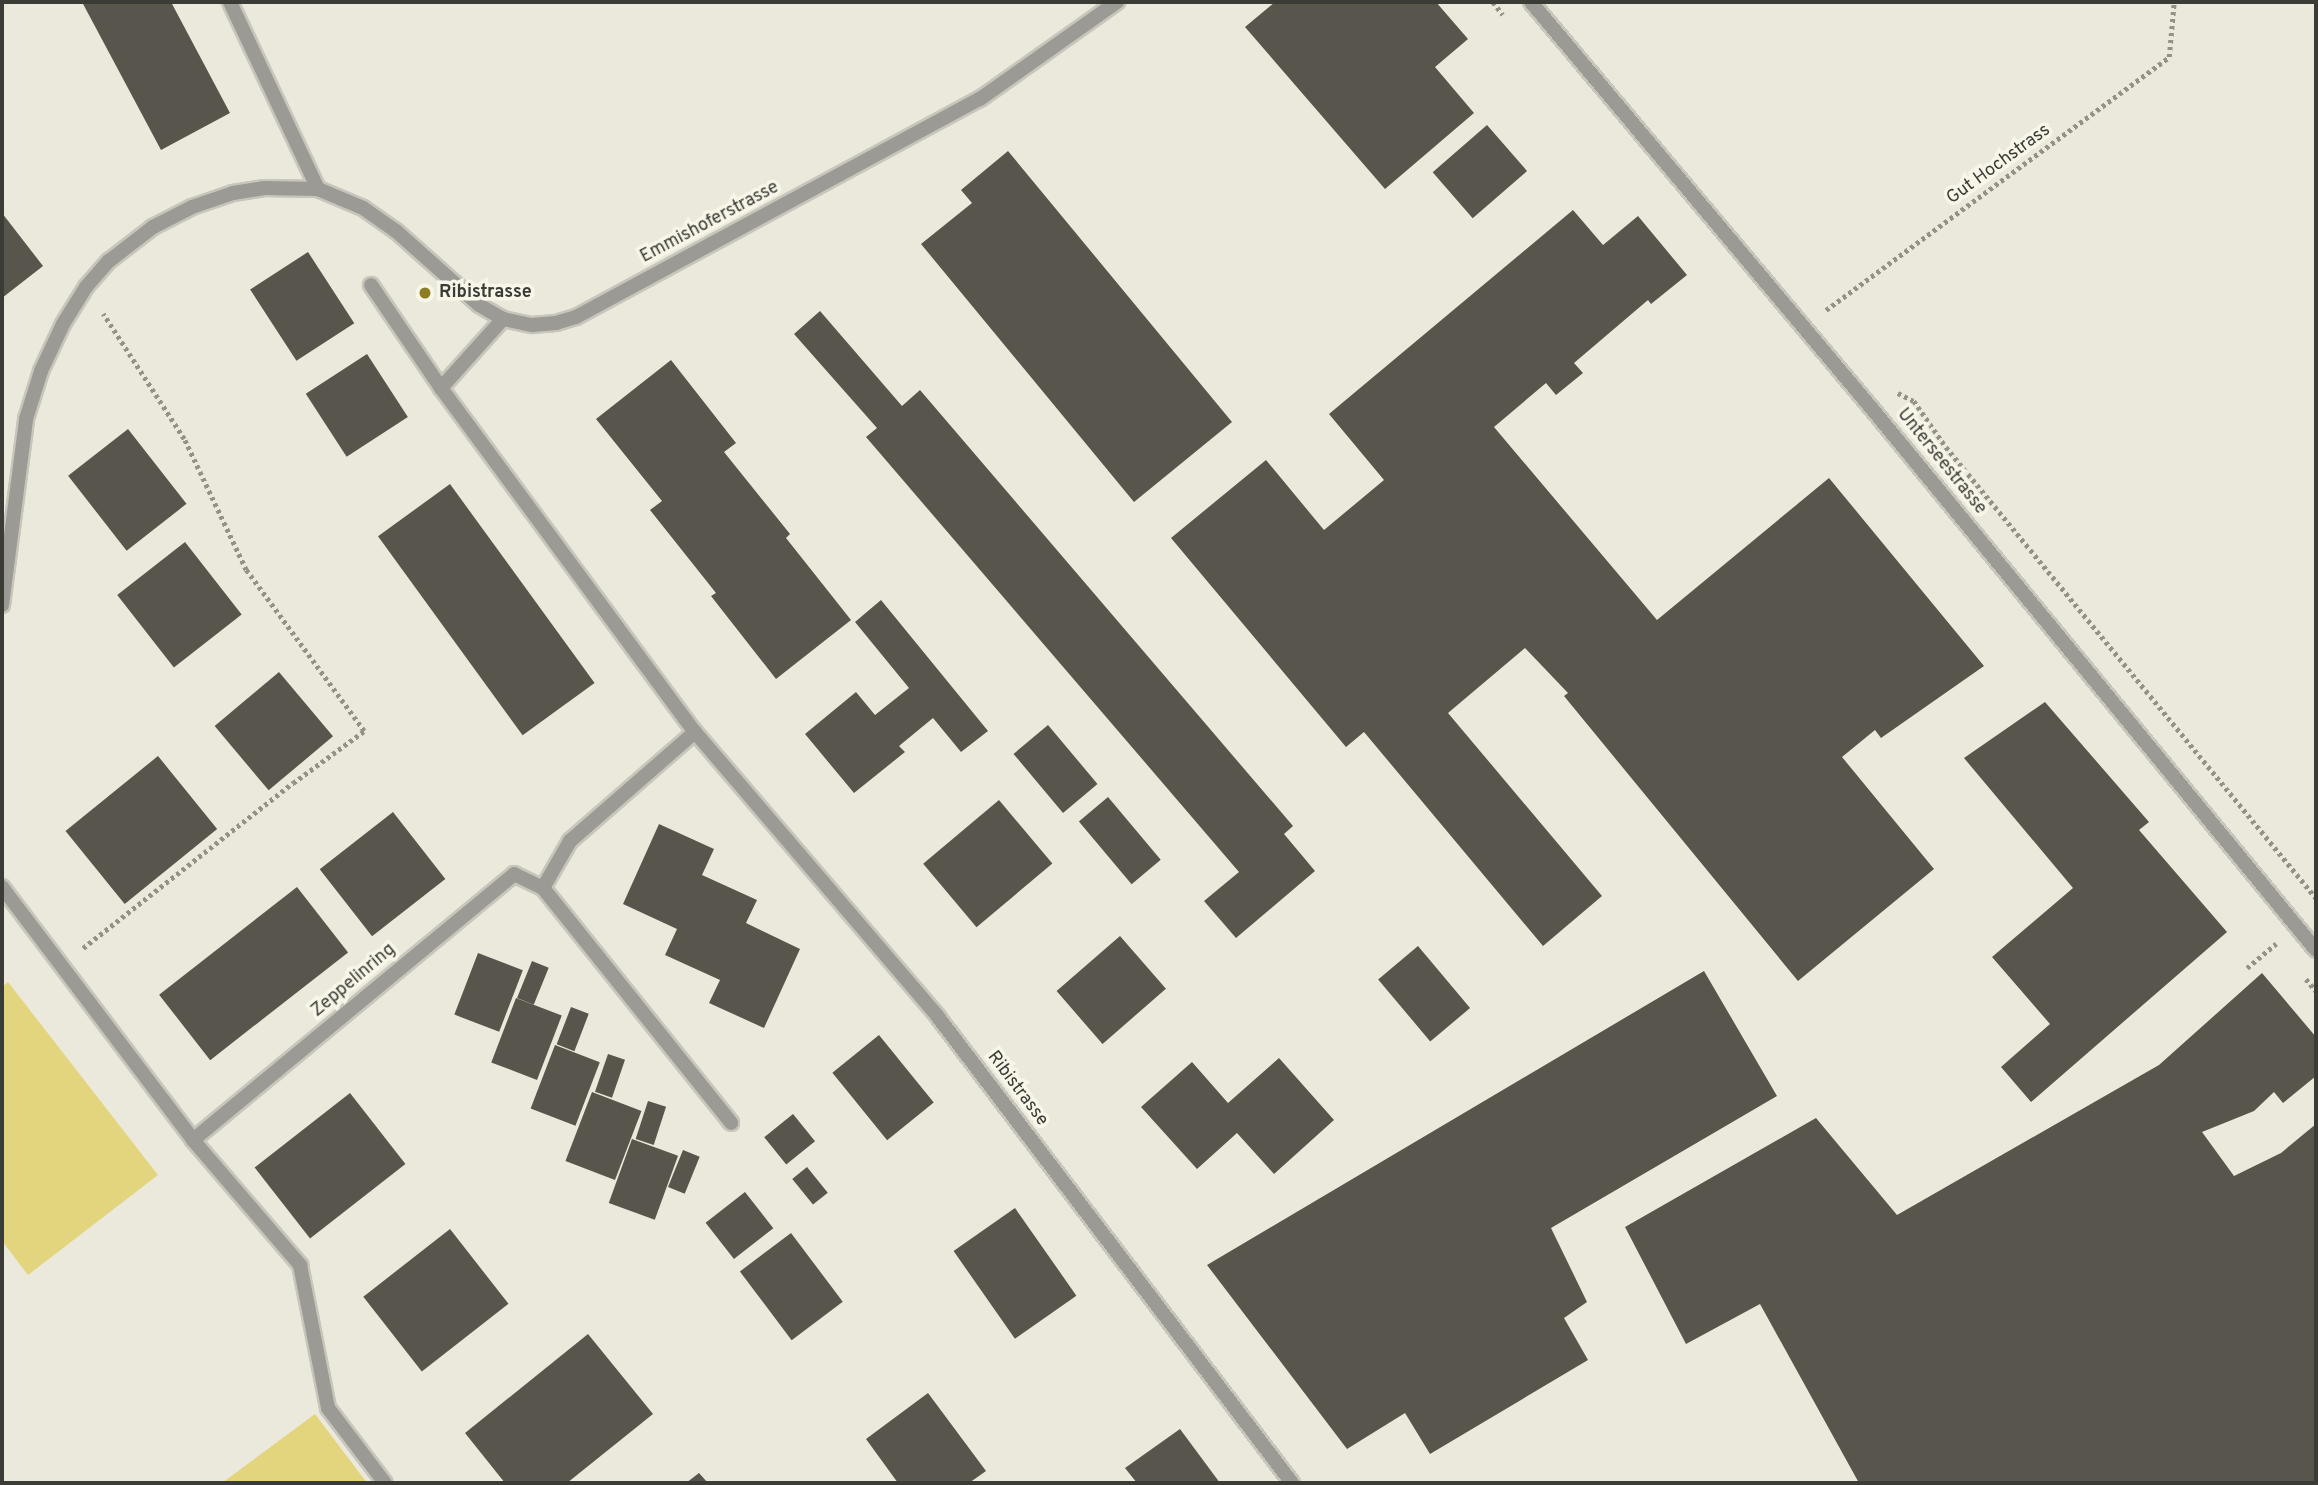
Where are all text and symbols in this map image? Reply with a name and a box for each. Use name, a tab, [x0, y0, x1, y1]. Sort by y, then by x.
street label: Gut Hochstrass	[1943, 120, 2055, 210]
street label: Emmishoferstrasse	[637, 177, 783, 269]
place label: Ribistrasse	[439, 282, 532, 304]
marker: Ribistrasse	[417, 285, 433, 301]
street label: Unterseestrasse	[1892, 405, 1990, 519]
street label: Zeppelinring	[308, 940, 400, 1022]
street label: Ribistrasse	[982, 1047, 1052, 1131]

